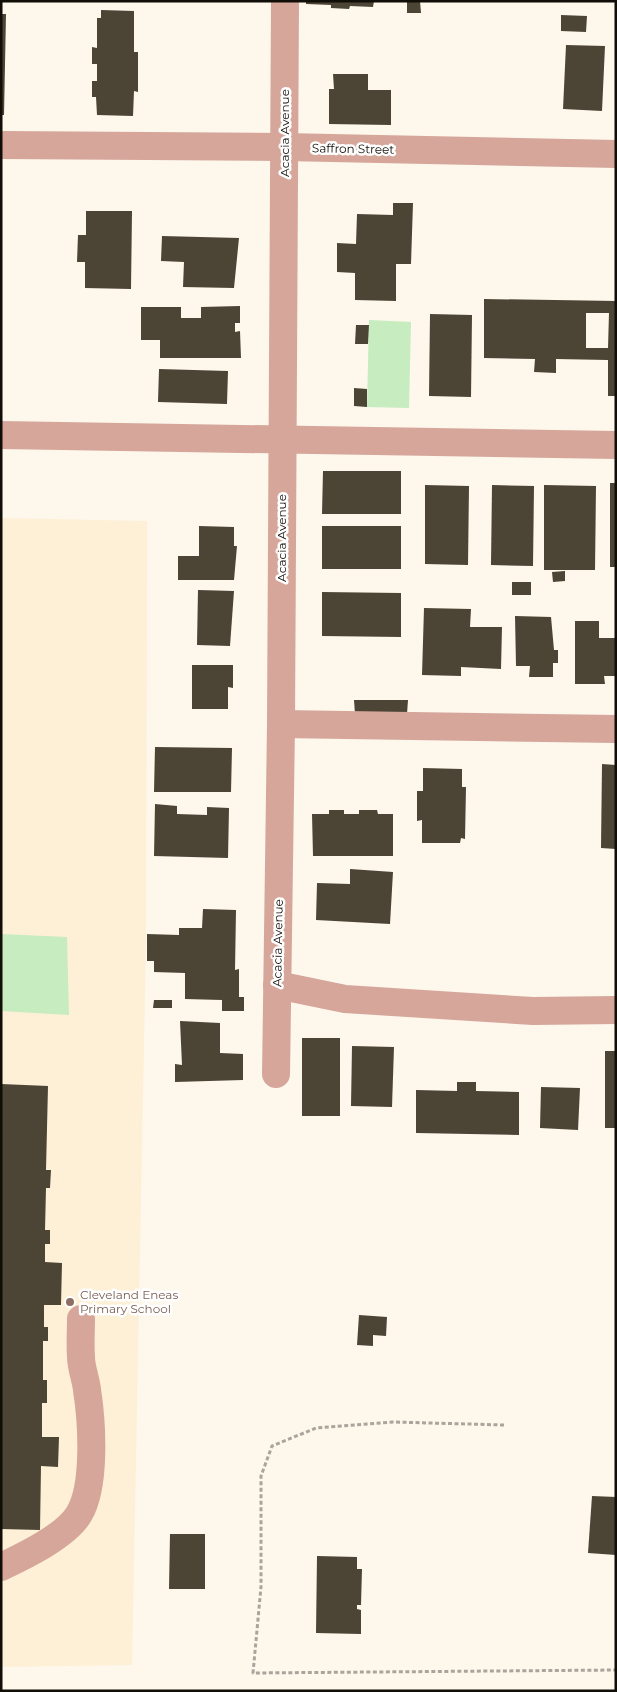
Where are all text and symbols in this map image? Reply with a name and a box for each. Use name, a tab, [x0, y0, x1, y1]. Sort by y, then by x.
street label: Acacia Avenue	[277, 89, 292, 177]
street label: Saffron Street	[312, 140, 394, 157]
street label: Acacia Avenue	[274, 494, 289, 582]
street label: Acacia Avenue	[269, 899, 286, 987]
place label: Cleveland Eneas Primary School	[80, 1287, 178, 1316]
marker: Cleveland Eneas Primary School	[64, 1296, 76, 1308]

